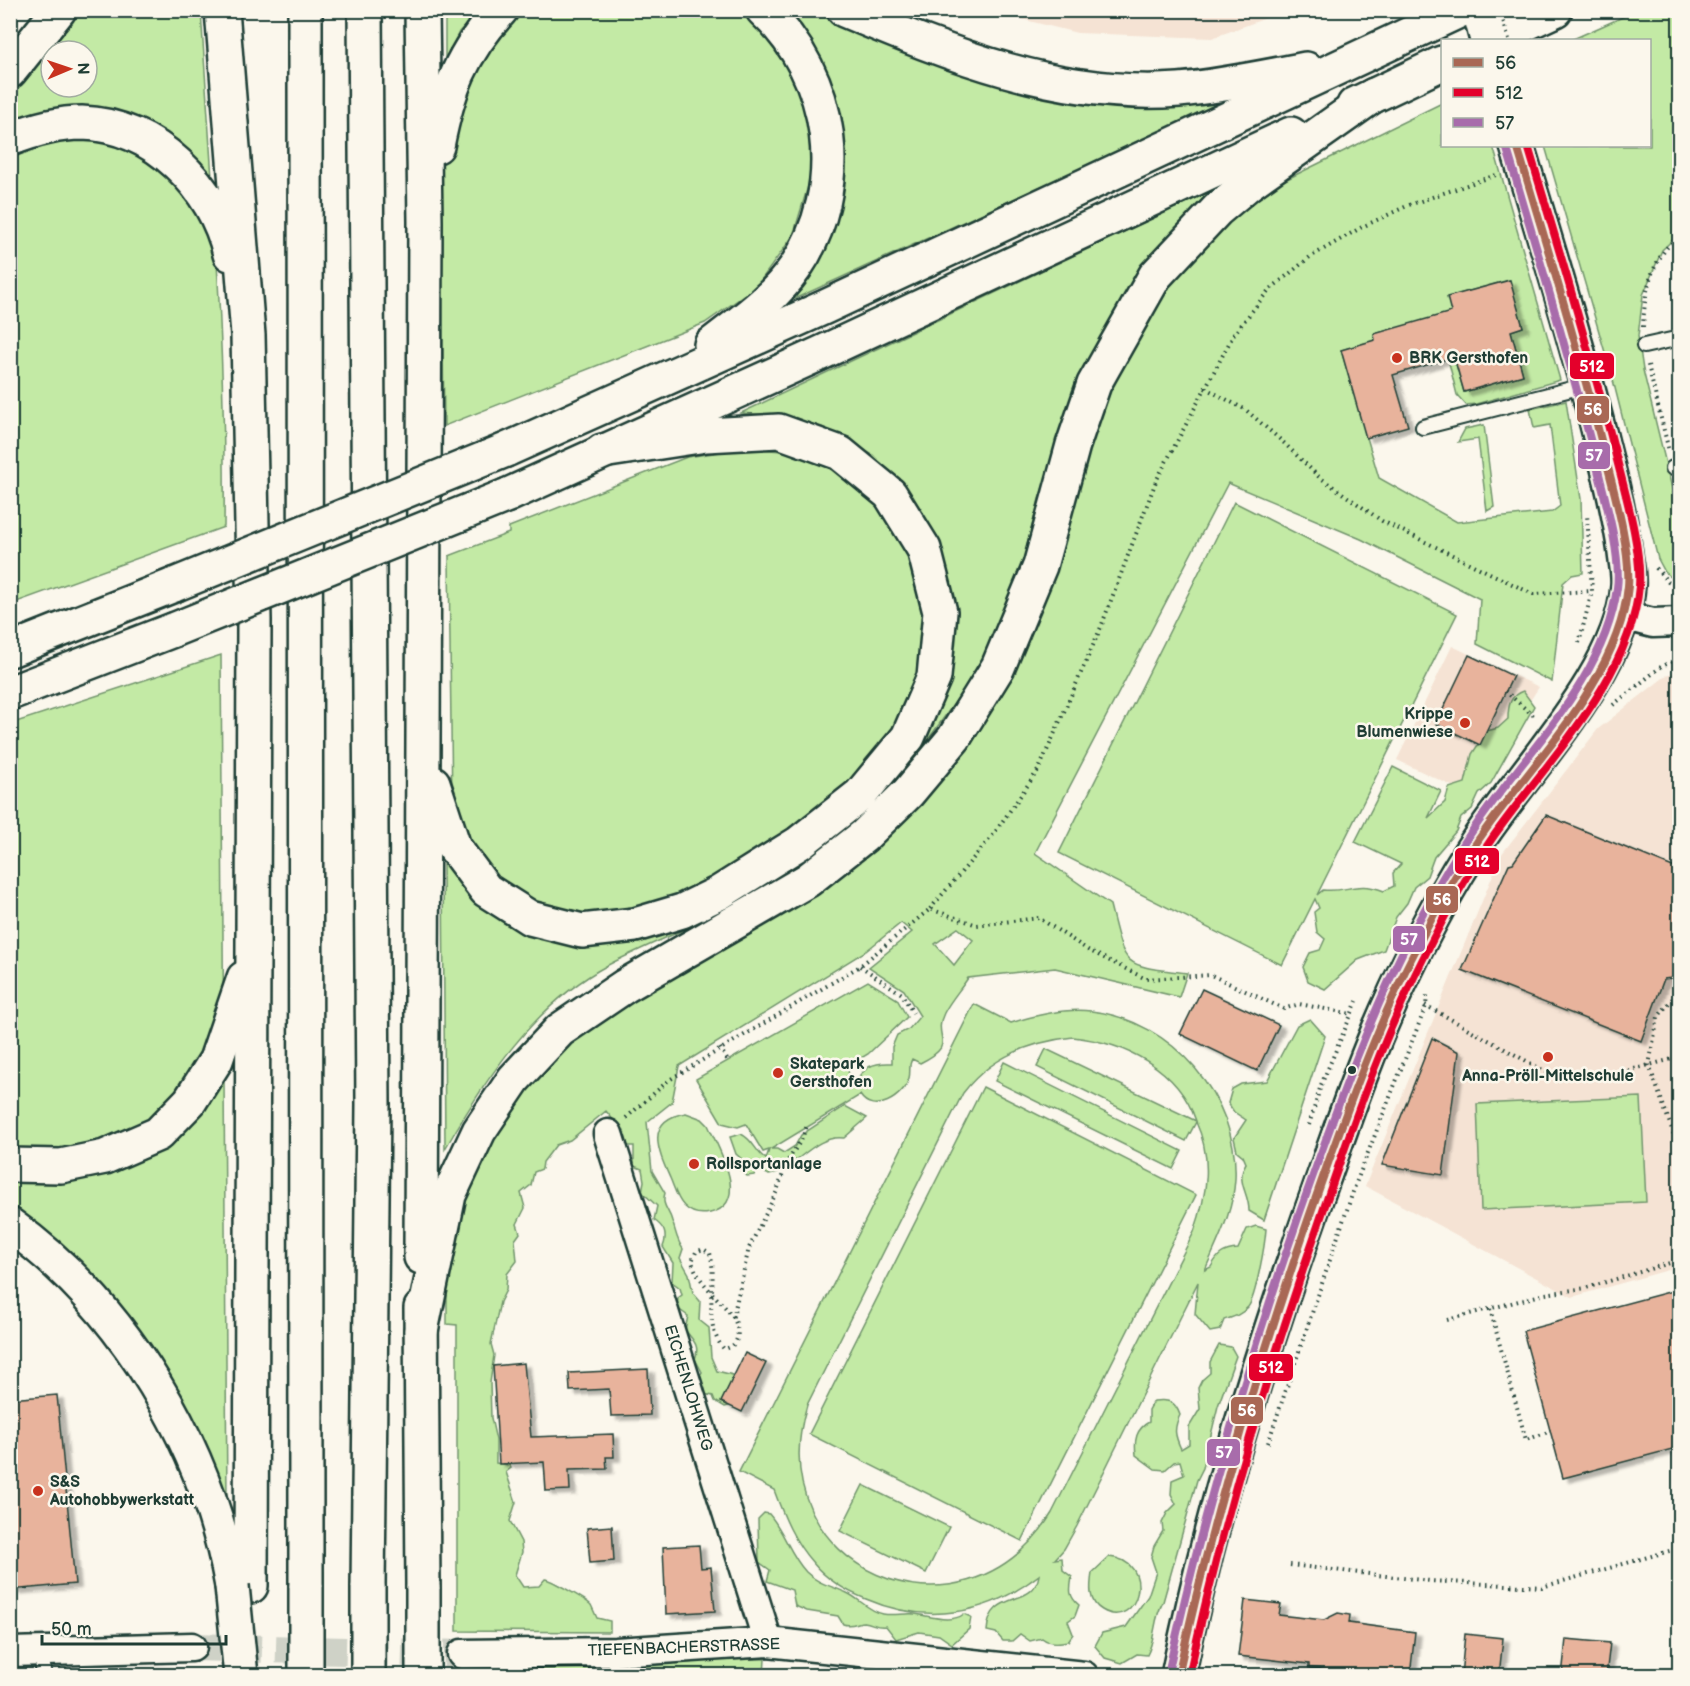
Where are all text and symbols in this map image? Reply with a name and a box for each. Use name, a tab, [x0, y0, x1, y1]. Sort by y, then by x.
north arrow	[39, 39, 99, 99]
legend	[1441, 39, 1651, 147]
text: 56	[1495, 53, 1516, 74]
text: N	[73, 62, 92, 75]
text: 512	[1495, 83, 1523, 104]
text: 57	[1495, 113, 1514, 134]
place label: BRK Gersthofen	[1409, 349, 1528, 368]
marker: BRK Gersthofen	[1390, 351, 1404, 365]
line badge: 512	[1569, 352, 1615, 380]
text: 512	[1579, 358, 1605, 377]
line badge: 56	[1576, 395, 1610, 424]
text: 56	[1584, 401, 1603, 420]
line badge: 57	[1577, 441, 1611, 470]
text: 57	[1585, 447, 1603, 466]
place label: Krippe Blumenwiese	[1356, 705, 1453, 742]
marker: Krippe Blumenwiese	[1458, 716, 1472, 730]
line badge: 512	[1454, 847, 1500, 875]
text: 512	[1464, 853, 1490, 872]
line badge: 56	[1425, 885, 1459, 914]
text: 56	[1433, 891, 1452, 910]
line badge: 57	[1392, 925, 1426, 953]
text: 57	[1400, 931, 1418, 950]
marker: Anna-Pröll-Mittelschule	[1541, 1050, 1555, 1064]
place label: Skatepark Gersthofen	[790, 1055, 872, 1092]
unlabelled marker	[1346, 1064, 1358, 1076]
marker: Skatepark Gersthofen	[771, 1066, 785, 1080]
place label: Anna-Pröll-Mittelschule	[1461, 1067, 1634, 1086]
place label: Rollsportanlage	[706, 1155, 822, 1174]
marker: Rollsportanlage	[687, 1157, 701, 1171]
street label: EICHENLOHWEG	[660, 1323, 716, 1453]
line badge: 512	[1248, 1353, 1294, 1382]
text: 512	[1258, 1359, 1284, 1378]
line badge: 56	[1230, 1396, 1264, 1425]
text: 56	[1238, 1402, 1257, 1421]
line badge: 57	[1206, 1438, 1241, 1467]
text: 57	[1215, 1444, 1233, 1463]
place label: S&S Autohobbywerkstatt	[49, 1473, 195, 1510]
marker: S&S Autohobbywerkstatt	[31, 1484, 45, 1498]
scale bar	[42, 1608, 226, 1646]
text: 50 m	[51, 1619, 92, 1640]
street label: TIEFENBACHERSTRASSE	[587, 1635, 781, 1661]

